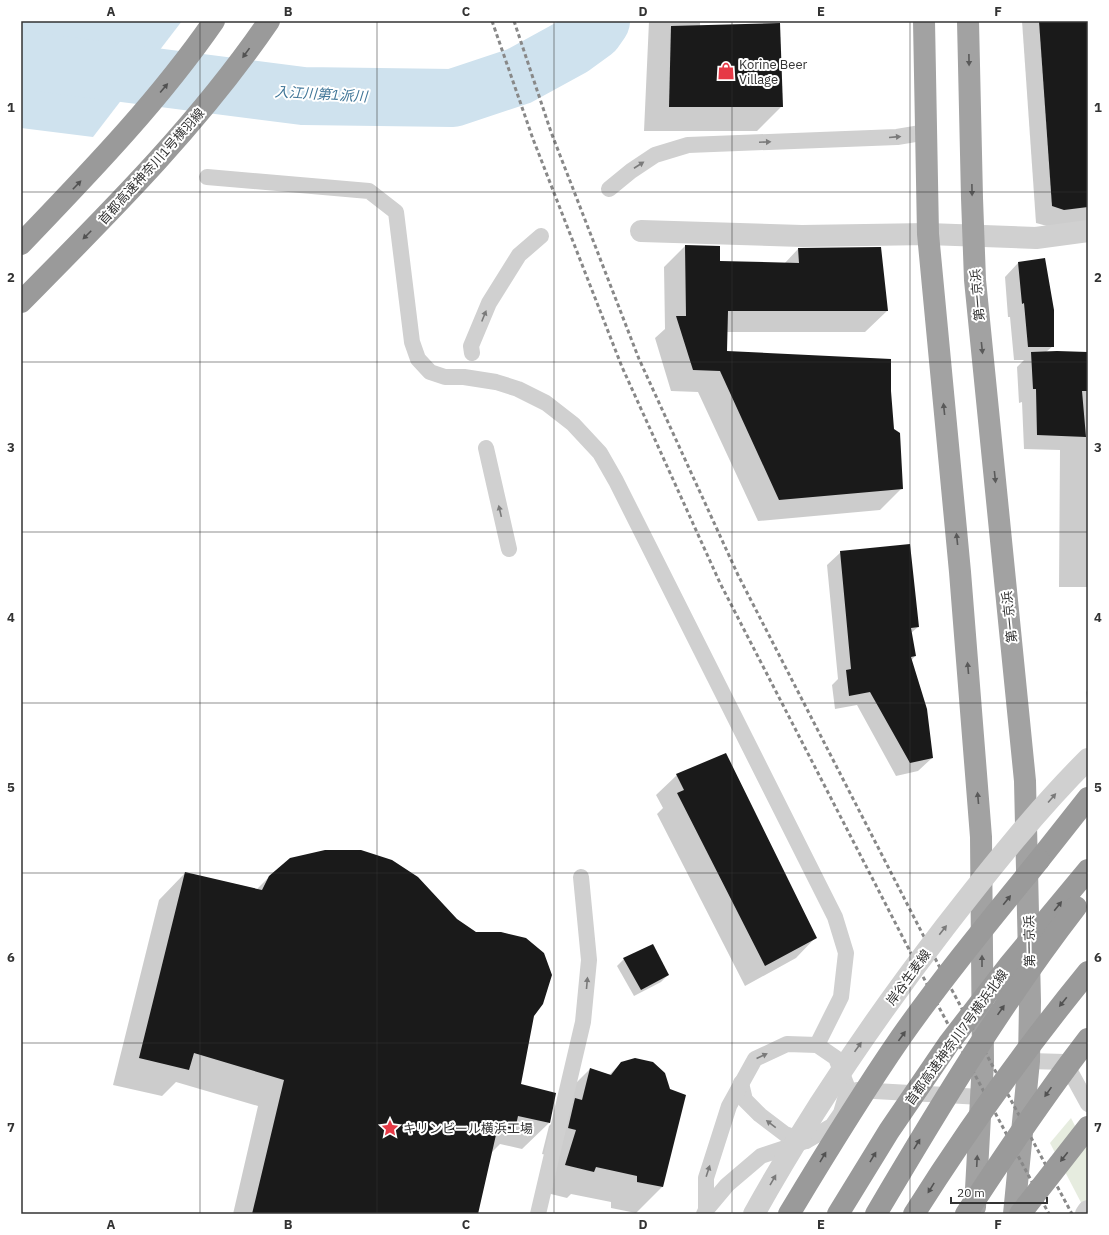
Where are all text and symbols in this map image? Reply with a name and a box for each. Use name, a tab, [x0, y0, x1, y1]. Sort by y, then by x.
text: A	[107, 3, 116, 20]
text: B	[284, 3, 293, 20]
text: C	[462, 3, 471, 20]
text: D	[638, 3, 648, 20]
text: E	[817, 3, 825, 20]
text: F	[994, 3, 1002, 20]
one-way arrow	[242, 48, 250, 58]
one-way arrow	[966, 54, 972, 67]
place label: Korine Beer Village	[739, 56, 808, 88]
shop icon: Korine Beer Village	[716, 61, 736, 81]
one-way arrow	[159, 83, 168, 94]
water label: 入江川第1派川	[274, 83, 370, 106]
text: 1	[7, 99, 15, 116]
text: 1	[1094, 99, 1102, 116]
street label: 首都高速神奈川1号横羽線	[95, 105, 208, 228]
one-way arrow	[888, 133, 901, 140]
one-way arrow	[759, 139, 771, 146]
one-way arrow	[634, 161, 644, 169]
one-way arrow	[72, 180, 82, 190]
one-way arrow	[969, 184, 975, 197]
one-way arrow	[83, 230, 92, 240]
street label: 第一京浜	[967, 268, 988, 322]
text: 2	[7, 269, 15, 286]
text: 2	[1094, 269, 1102, 286]
one-way arrow	[481, 310, 487, 322]
one-way arrow	[979, 342, 985, 354]
one-way arrow	[941, 403, 948, 415]
text: 3	[7, 439, 15, 456]
text: 3	[1094, 439, 1102, 456]
one-way arrow	[992, 471, 998, 483]
one-way arrow	[497, 505, 503, 517]
one-way arrow	[953, 533, 960, 545]
street label: 第一京浜	[998, 590, 1021, 644]
text: 4	[7, 609, 15, 626]
text: 4	[1094, 609, 1102, 626]
one-way arrow	[964, 662, 971, 674]
text: 5	[7, 779, 15, 796]
text: 5	[1094, 779, 1102, 796]
one-way arrow	[975, 792, 981, 804]
one-way arrow	[1047, 793, 1057, 803]
one-way arrow	[1003, 894, 1012, 905]
one-way arrow	[1053, 900, 1062, 911]
street label: 第一京浜	[1021, 915, 1038, 967]
one-way arrow	[938, 925, 947, 936]
street label: 岸谷生麦線	[882, 946, 934, 1009]
text: 6	[7, 949, 15, 966]
text: 6	[1094, 949, 1102, 966]
one-way arrow	[979, 954, 985, 967]
street label: 首都高速神奈川7号横浜北線	[901, 966, 1011, 1109]
one-way arrow	[583, 977, 590, 989]
one-way arrow	[1059, 997, 1068, 1008]
one-way arrow	[997, 1005, 1005, 1016]
one-way arrow	[898, 1031, 906, 1041]
one-way arrow	[854, 1042, 862, 1052]
one-way arrow	[757, 1053, 768, 1059]
one-way arrow	[1044, 1087, 1052, 1098]
place icon: キリンビール横浜工場	[380, 1118, 400, 1138]
text: 7	[7, 1119, 15, 1136]
text: 7	[1094, 1119, 1102, 1136]
place label: キリンビール横浜工場	[403, 1120, 533, 1137]
one-way arrow	[766, 1120, 776, 1128]
one-way arrow	[914, 1138, 921, 1150]
one-way arrow	[820, 1151, 827, 1163]
one-way arrow	[869, 1151, 876, 1163]
one-way arrow	[1059, 1152, 1068, 1163]
one-way arrow	[974, 1155, 981, 1167]
one-way arrow	[705, 1165, 711, 1177]
one-way arrow	[769, 1174, 776, 1186]
scale bar	[951, 1179, 1047, 1205]
one-way arrow	[927, 1182, 934, 1194]
text: 20 m	[957, 1185, 985, 1200]
text: A	[107, 1216, 116, 1233]
text: B	[284, 1216, 293, 1233]
text: C	[462, 1216, 471, 1233]
text: D	[638, 1216, 648, 1233]
text: E	[817, 1216, 825, 1233]
text: F	[994, 1216, 1002, 1233]

